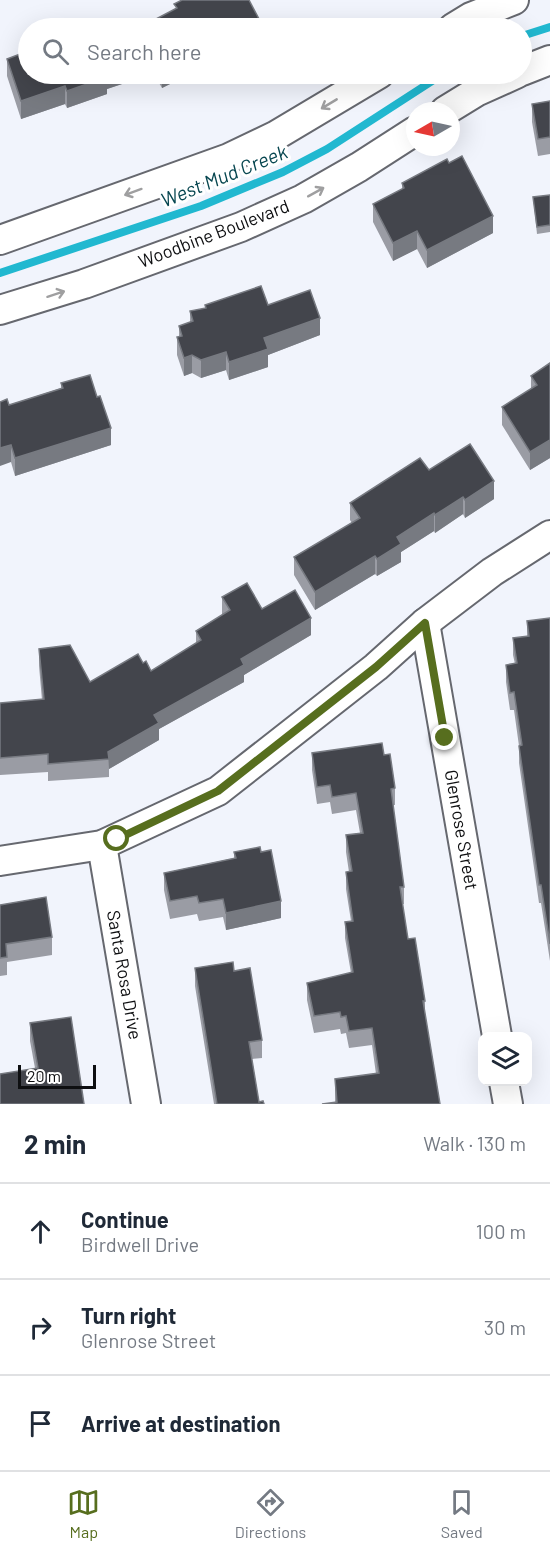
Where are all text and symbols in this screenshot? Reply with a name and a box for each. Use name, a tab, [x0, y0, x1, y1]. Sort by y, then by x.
search box	[18, 18, 532, 84]
icon: search	[39, 35, 72, 68]
text: Search here	[87, 38, 201, 64]
one-way arrow	[321, 98, 338, 110]
north arrow	[406, 102, 460, 156]
water label: West Mud Creek	[157, 139, 291, 211]
one-way arrow	[306, 186, 324, 197]
one-way arrow	[124, 188, 143, 199]
street label: Woodbine Boulevard	[135, 194, 292, 272]
one-way arrow	[46, 287, 65, 298]
route end	[431, 724, 457, 750]
street label: Glenrose Street	[441, 768, 483, 892]
route start	[103, 825, 129, 851]
street label: Santa Rosa Drive	[103, 908, 147, 1041]
map controls	[478, 1032, 532, 1086]
button: layers	[478, 1032, 532, 1086]
scale bar	[18, 1062, 96, 1090]
text: 20 m	[27, 1066, 61, 1085]
text: 2 min	[24, 1128, 86, 1159]
text: Walk · 130 m	[423, 1131, 526, 1155]
text: Continue	[81, 1206, 169, 1232]
icon: ahead	[24, 1215, 57, 1248]
text: 100 m	[476, 1219, 526, 1243]
text: Birdwell Drive	[81, 1232, 199, 1256]
text: Turn right	[81, 1302, 176, 1328]
icon: right	[24, 1311, 57, 1344]
text: 30 m	[484, 1315, 526, 1339]
text: Glenrose Street	[81, 1328, 216, 1352]
icon: arrive	[24, 1407, 57, 1440]
text: Arrive at destination	[81, 1410, 280, 1436]
tab: Map	[67, 1486, 100, 1541]
tab: Directions	[235, 1486, 306, 1541]
tab: Saved	[441, 1486, 483, 1541]

